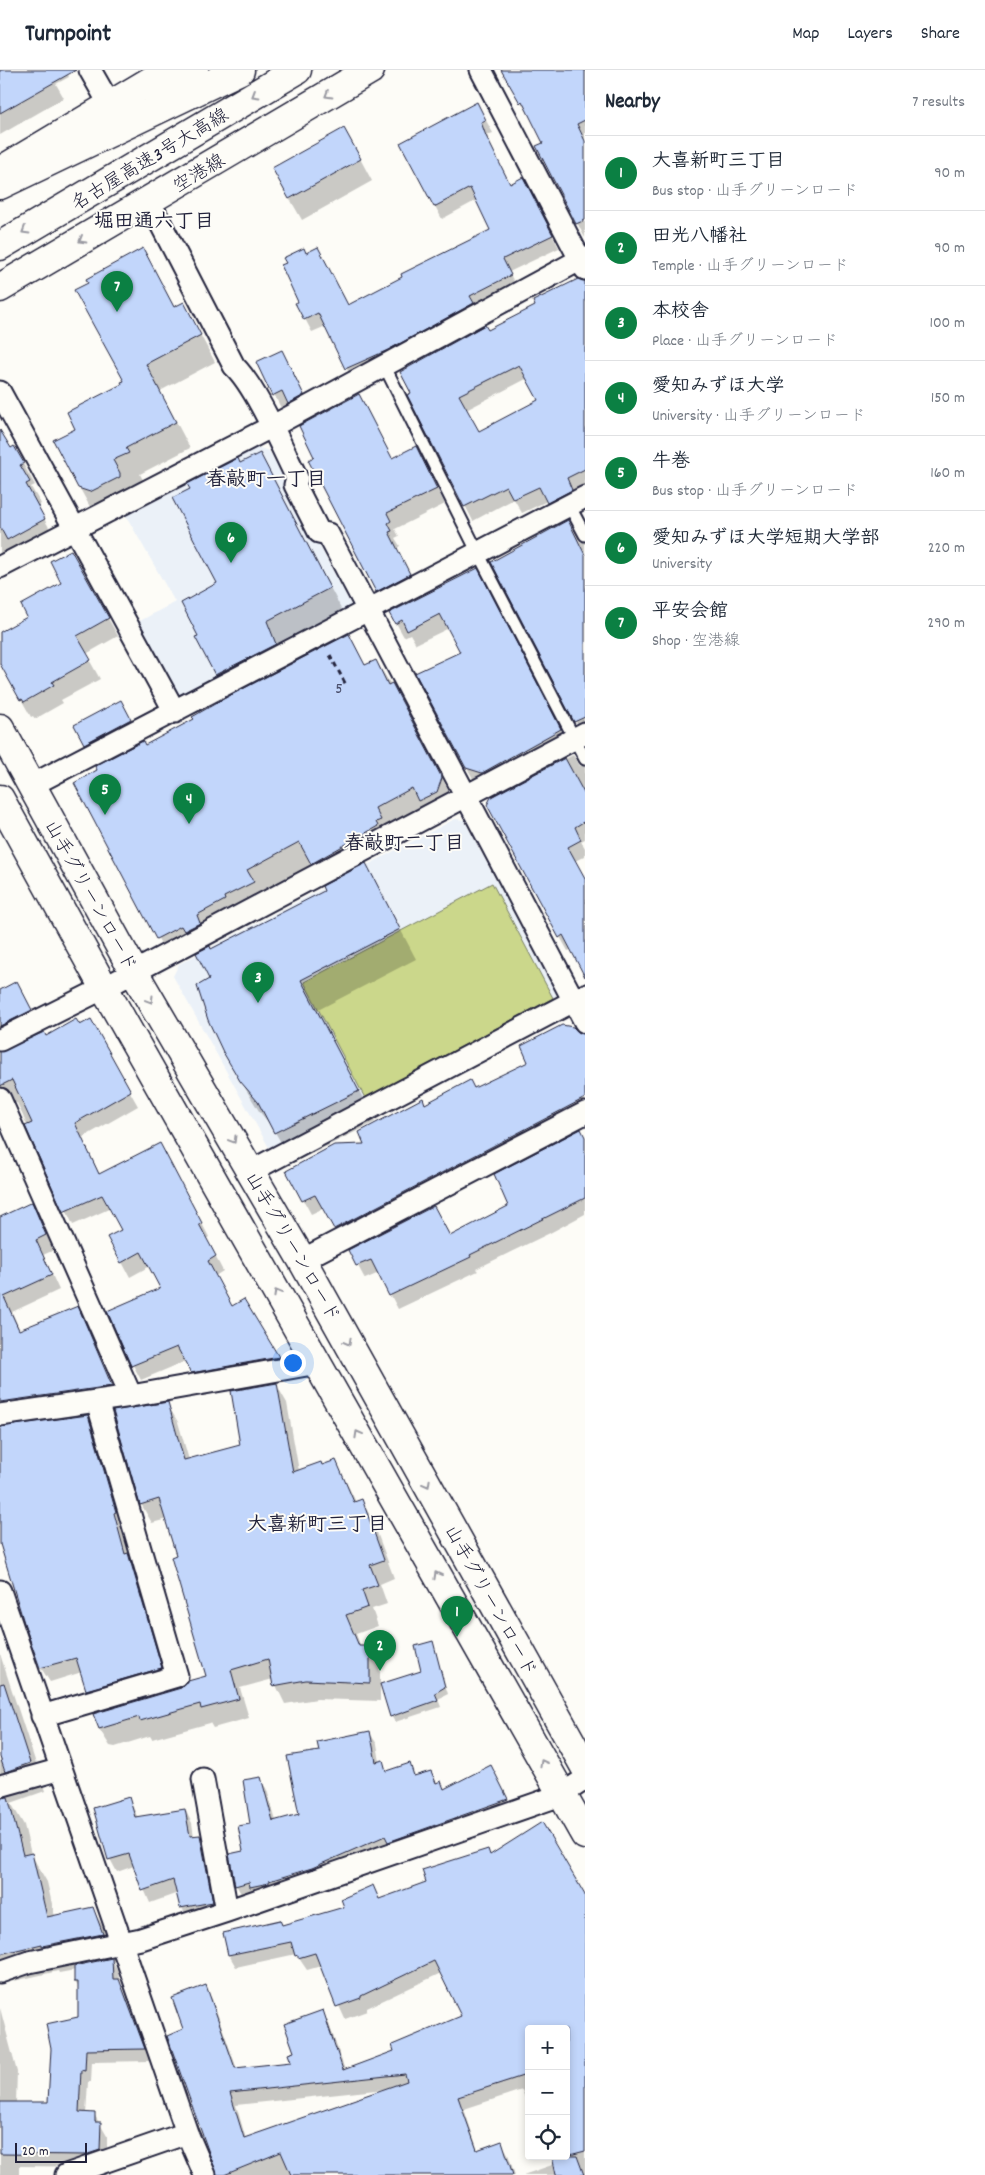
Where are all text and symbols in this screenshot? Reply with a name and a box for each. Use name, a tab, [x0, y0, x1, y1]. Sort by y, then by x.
text: Turnpoint	[25, 18, 111, 52]
text: Map	[792, 22, 819, 47]
text: Layers	[847, 22, 893, 47]
text: Share	[921, 22, 960, 47]
one-way arrow	[252, 88, 261, 98]
one-way arrow	[324, 88, 333, 98]
text: Nearby	[605, 88, 660, 118]
text: 7 results	[912, 91, 965, 114]
street label: 名古屋高速3号大高線	[67, 103, 235, 219]
street label: 空港線	[168, 149, 231, 201]
text: 大喜新町三丁目	[652, 149, 785, 176]
text: 1	[619, 162, 623, 185]
text: 90 m	[934, 162, 965, 185]
text: Bus stop · 山手グリーンロード	[652, 180, 858, 203]
district label: 堀田通六丁目	[94, 209, 214, 237]
text: 田光八幡社	[652, 224, 747, 251]
one-way arrow	[22, 225, 31, 235]
one-way arrow	[79, 233, 88, 243]
text: 2	[618, 237, 625, 260]
text: 90 m	[934, 237, 965, 260]
text: Temple · 山手グリーンロード	[652, 255, 849, 278]
pin: 7	[101, 271, 133, 312]
text: 本校舎	[652, 299, 709, 326]
text: 3	[617, 312, 625, 335]
text: 100 m	[929, 312, 965, 335]
text: Place · 山手グリーンロード	[652, 330, 838, 353]
text: 愛知みずほ大学	[652, 374, 785, 401]
text: 4	[618, 387, 624, 410]
text: 150 m	[931, 387, 965, 410]
text: University · 山手グリーンロード	[652, 405, 866, 428]
text: 牛巻	[652, 449, 690, 476]
text: 5	[617, 462, 625, 485]
text: 160 m	[930, 462, 965, 485]
district label: 春敲町一丁目	[206, 467, 326, 495]
text: Bus stop · 山手グリーンロード	[652, 480, 858, 503]
pin: 6	[215, 522, 247, 563]
text: 愛知みずほ大学短期大学部	[652, 526, 880, 553]
text: 6	[617, 537, 625, 560]
text: 220 m	[928, 537, 965, 560]
text: University	[652, 553, 712, 576]
text: 平安会館	[652, 599, 728, 626]
text: 7	[618, 612, 624, 635]
text: 290 m	[927, 612, 965, 635]
text: Shop · 空港線	[652, 630, 740, 653]
house number: 5	[335, 678, 343, 701]
pin: 5	[89, 774, 121, 815]
pin: 4	[173, 783, 205, 824]
street label: 山手グリーンロード	[36, 816, 142, 978]
district label: 春敲町二丁目	[344, 831, 464, 859]
pin: 3	[242, 962, 274, 1003]
one-way arrow	[144, 995, 154, 1004]
one-way arrow	[227, 1135, 237, 1144]
street label: 山手グリーンロード	[237, 1167, 345, 1328]
one-way arrow	[274, 1289, 284, 1298]
one-way arrow	[342, 1337, 352, 1346]
your location	[280, 1350, 306, 1376]
one-way arrow	[354, 1430, 364, 1439]
one-way arrow	[421, 1479, 431, 1488]
district label: 大喜新町三丁目	[247, 1512, 387, 1540]
street label: 山手グリーンロード	[436, 1521, 542, 1683]
one-way arrow	[434, 1572, 444, 1581]
pin: 1	[441, 1596, 473, 1637]
pin: 2	[364, 1630, 396, 1671]
one-way arrow	[539, 1759, 549, 1768]
map controls	[525, 2025, 570, 2160]
button: +	[525, 2025, 570, 2070]
button: −	[525, 2070, 570, 2115]
button: locate	[525, 2115, 570, 2160]
scale bar	[15, 2140, 88, 2163]
text: 20 m	[22, 2142, 49, 2162]

